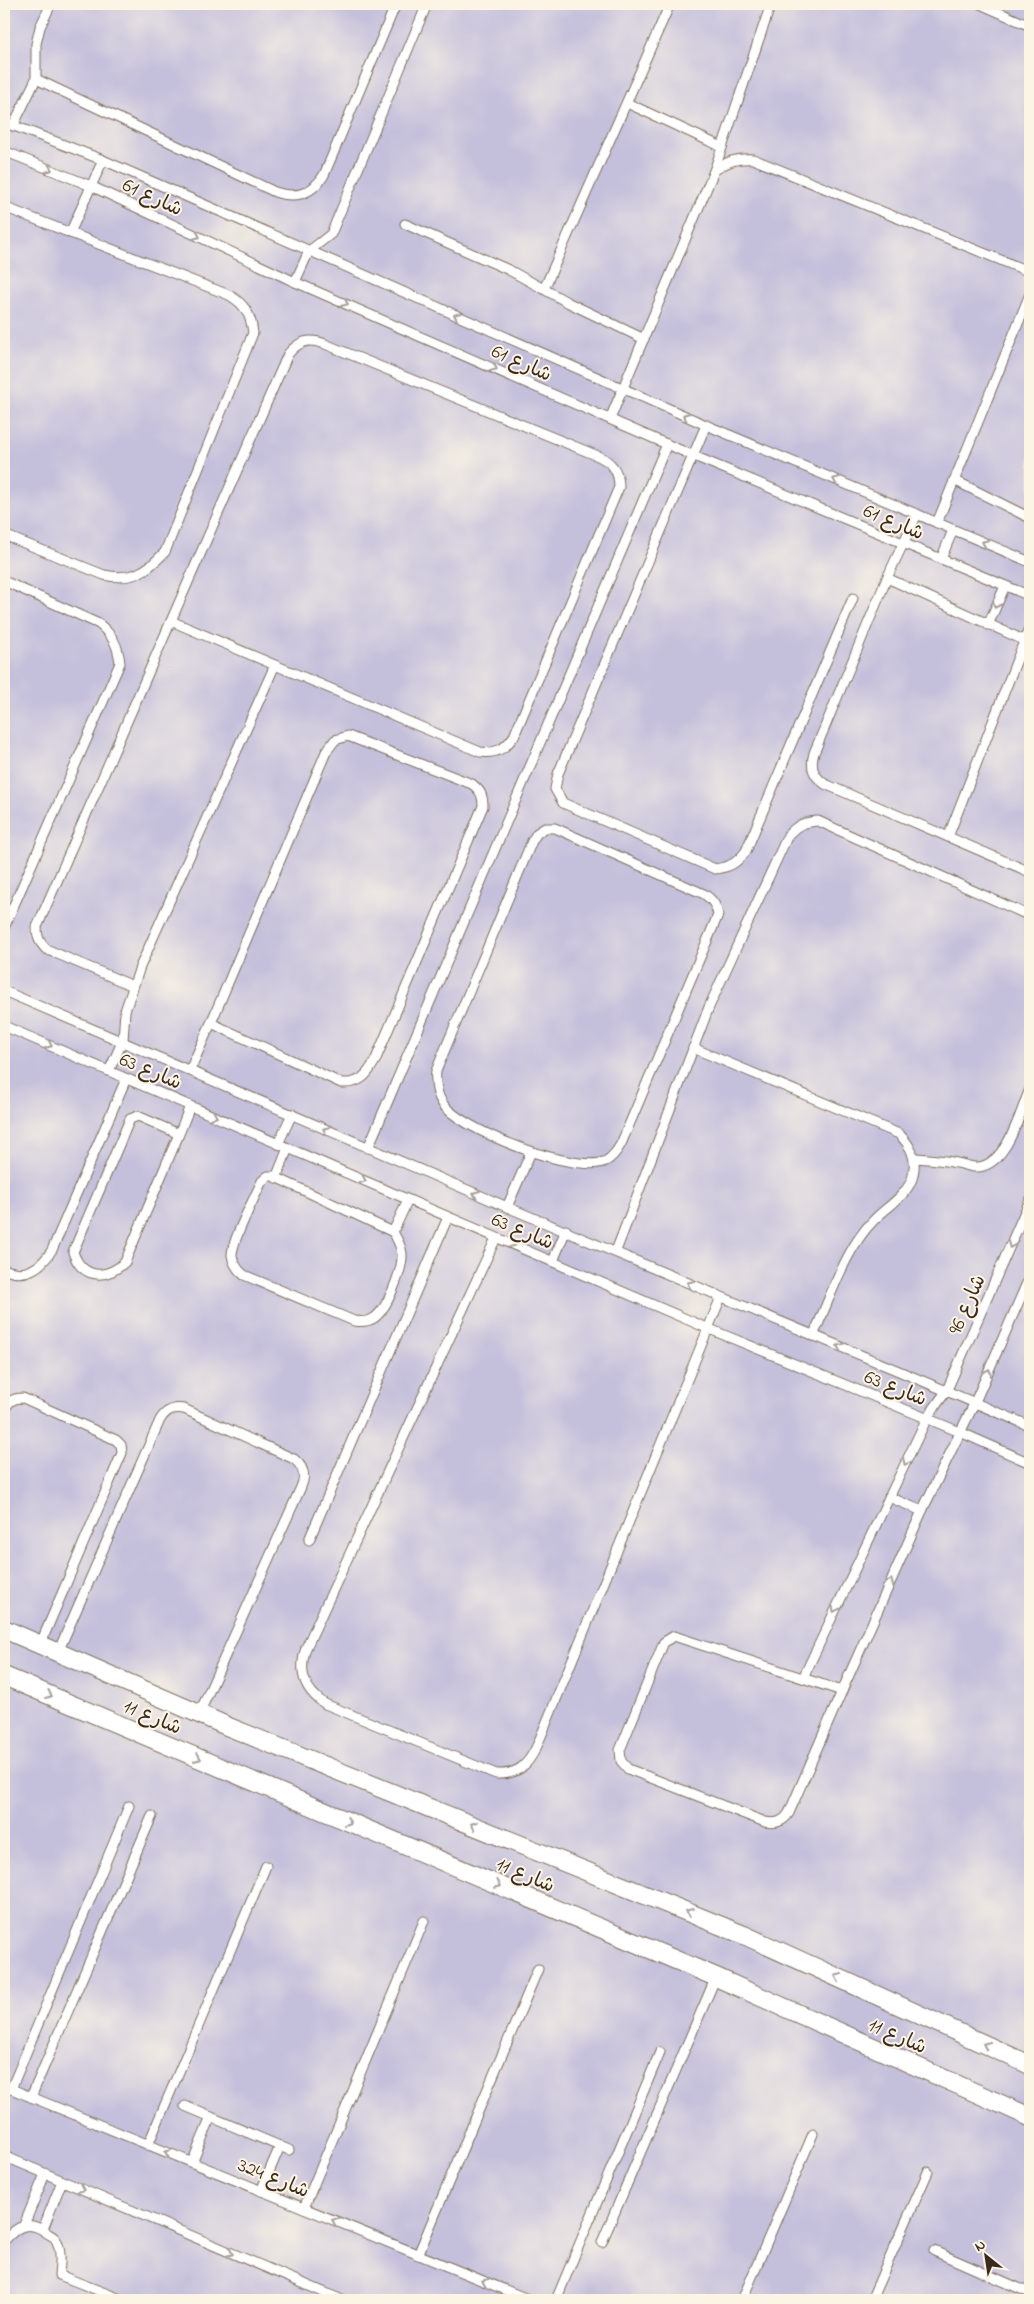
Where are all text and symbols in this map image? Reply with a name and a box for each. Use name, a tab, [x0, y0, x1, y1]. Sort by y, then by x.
one-way arrow	[44, 163, 53, 174]
street label: شارع 61	[117, 172, 187, 225]
one-way arrow	[192, 230, 201, 240]
one-way arrow	[340, 297, 349, 308]
one-way arrow	[453, 312, 462, 323]
street label: شارع 61	[486, 338, 556, 390]
one-way arrow	[489, 362, 498, 373]
one-way arrow	[682, 412, 691, 423]
one-way arrow	[832, 476, 841, 486]
street label: شارع 61	[858, 498, 928, 549]
one-way arrow	[981, 539, 990, 550]
one-way arrow	[992, 600, 1003, 609]
one-way arrow	[44, 1039, 53, 1050]
street label: شارع 63	[114, 1046, 186, 1098]
one-way arrow	[209, 1110, 218, 1121]
one-way arrow	[322, 1125, 331, 1136]
one-way arrow	[358, 1174, 367, 1185]
one-way arrow	[472, 1189, 481, 1200]
street label: شارع 63	[486, 1206, 558, 1258]
one-way arrow	[508, 1238, 517, 1249]
one-way arrow	[1006, 1240, 1017, 1249]
street label: شارع 96	[942, 1270, 994, 1340]
one-way arrow	[686, 1279, 695, 1290]
one-way arrow	[836, 1342, 845, 1353]
street label: شارع 63	[859, 1364, 931, 1415]
one-way arrow	[982, 1368, 993, 1377]
one-way arrow	[901, 1457, 912, 1466]
one-way arrow	[883, 1579, 893, 1588]
one-way arrow	[831, 1604, 842, 1613]
one-way arrow	[44, 1688, 53, 1699]
street label: شارع 11	[118, 1693, 186, 1744]
one-way arrow	[193, 1752, 202, 1763]
one-way arrow	[343, 1815, 352, 1826]
one-way arrow	[470, 1820, 479, 1831]
street label: شارع 11	[491, 1851, 559, 1902]
one-way arrow	[493, 1879, 501, 1889]
one-way arrow	[685, 1908, 694, 1919]
one-way arrow	[834, 1973, 843, 1984]
street label: شارع 11	[863, 2012, 931, 2063]
one-way arrow	[982, 2040, 991, 2051]
one-way arrow	[164, 2149, 173, 2159]
street label: شارع 324	[233, 2152, 313, 2207]
one-way arrow	[76, 2182, 85, 2193]
one-way arrow	[331, 2217, 340, 2227]
north arrow	[962, 2232, 1012, 2282]
text: N	[971, 2235, 990, 2257]
one-way arrow	[225, 2246, 234, 2257]
one-way arrow	[481, 2278, 490, 2288]

